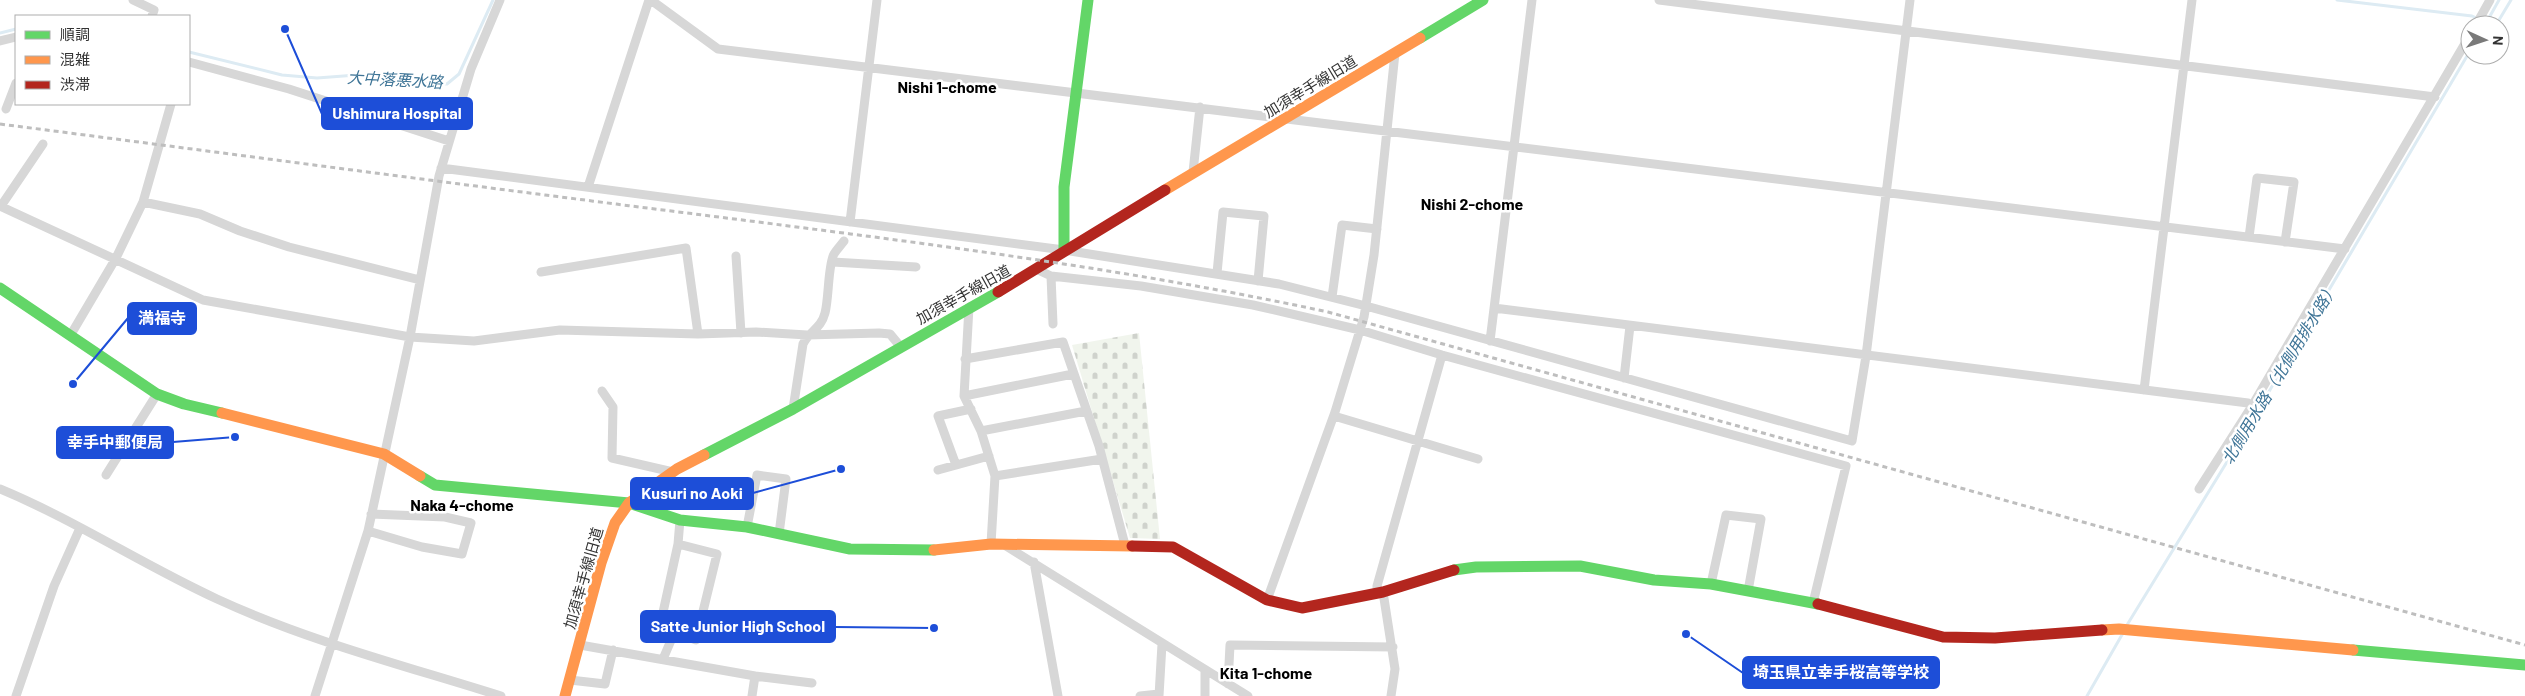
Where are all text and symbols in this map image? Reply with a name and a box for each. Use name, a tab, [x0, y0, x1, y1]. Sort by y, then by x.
legend	[15, 15, 190, 105]
north arrow	[2460, 15, 2510, 65]
text: 順調	[60, 25, 90, 43]
text: N	[2490, 36, 2507, 46]
text: 混雑	[60, 50, 90, 68]
street label: 加須幸手線旧道	[1260, 51, 1360, 121]
water label: 大中落悪水路	[347, 67, 445, 91]
text: 渋滞	[60, 75, 90, 93]
district label: Nishi 1-chome	[897, 77, 997, 96]
callout: Ushimura Hospital	[322, 98, 472, 129]
text: Ushimura Hospital	[332, 103, 462, 122]
district label: Nishi 2-chome	[1421, 194, 1524, 213]
street label: 加須幸手線旧道	[913, 261, 1013, 327]
water label: 北側用水路（北側用排水路）	[2217, 279, 2341, 467]
callout: 満福寺	[128, 303, 196, 334]
text: 満福寺	[138, 308, 186, 327]
callout: 幸手中郵便局	[57, 427, 173, 458]
text: 幸手中郵便局	[67, 432, 163, 451]
callout: Kusuri no Aoki	[631, 478, 753, 509]
text: Kusuri no Aoki	[641, 483, 743, 502]
district label: Naka 4-chome	[410, 495, 514, 514]
street label: 加須幸手線旧道	[560, 525, 606, 631]
callout: Satte Junior High School	[641, 611, 835, 642]
text: Satte Junior High School	[651, 616, 825, 635]
callout: 埼玉県立幸手桜高等学校	[1743, 657, 1939, 688]
text: 埼玉県立幸手桜高等学校	[1753, 662, 1929, 681]
district label: Kita 1-chome	[1220, 663, 1312, 682]

